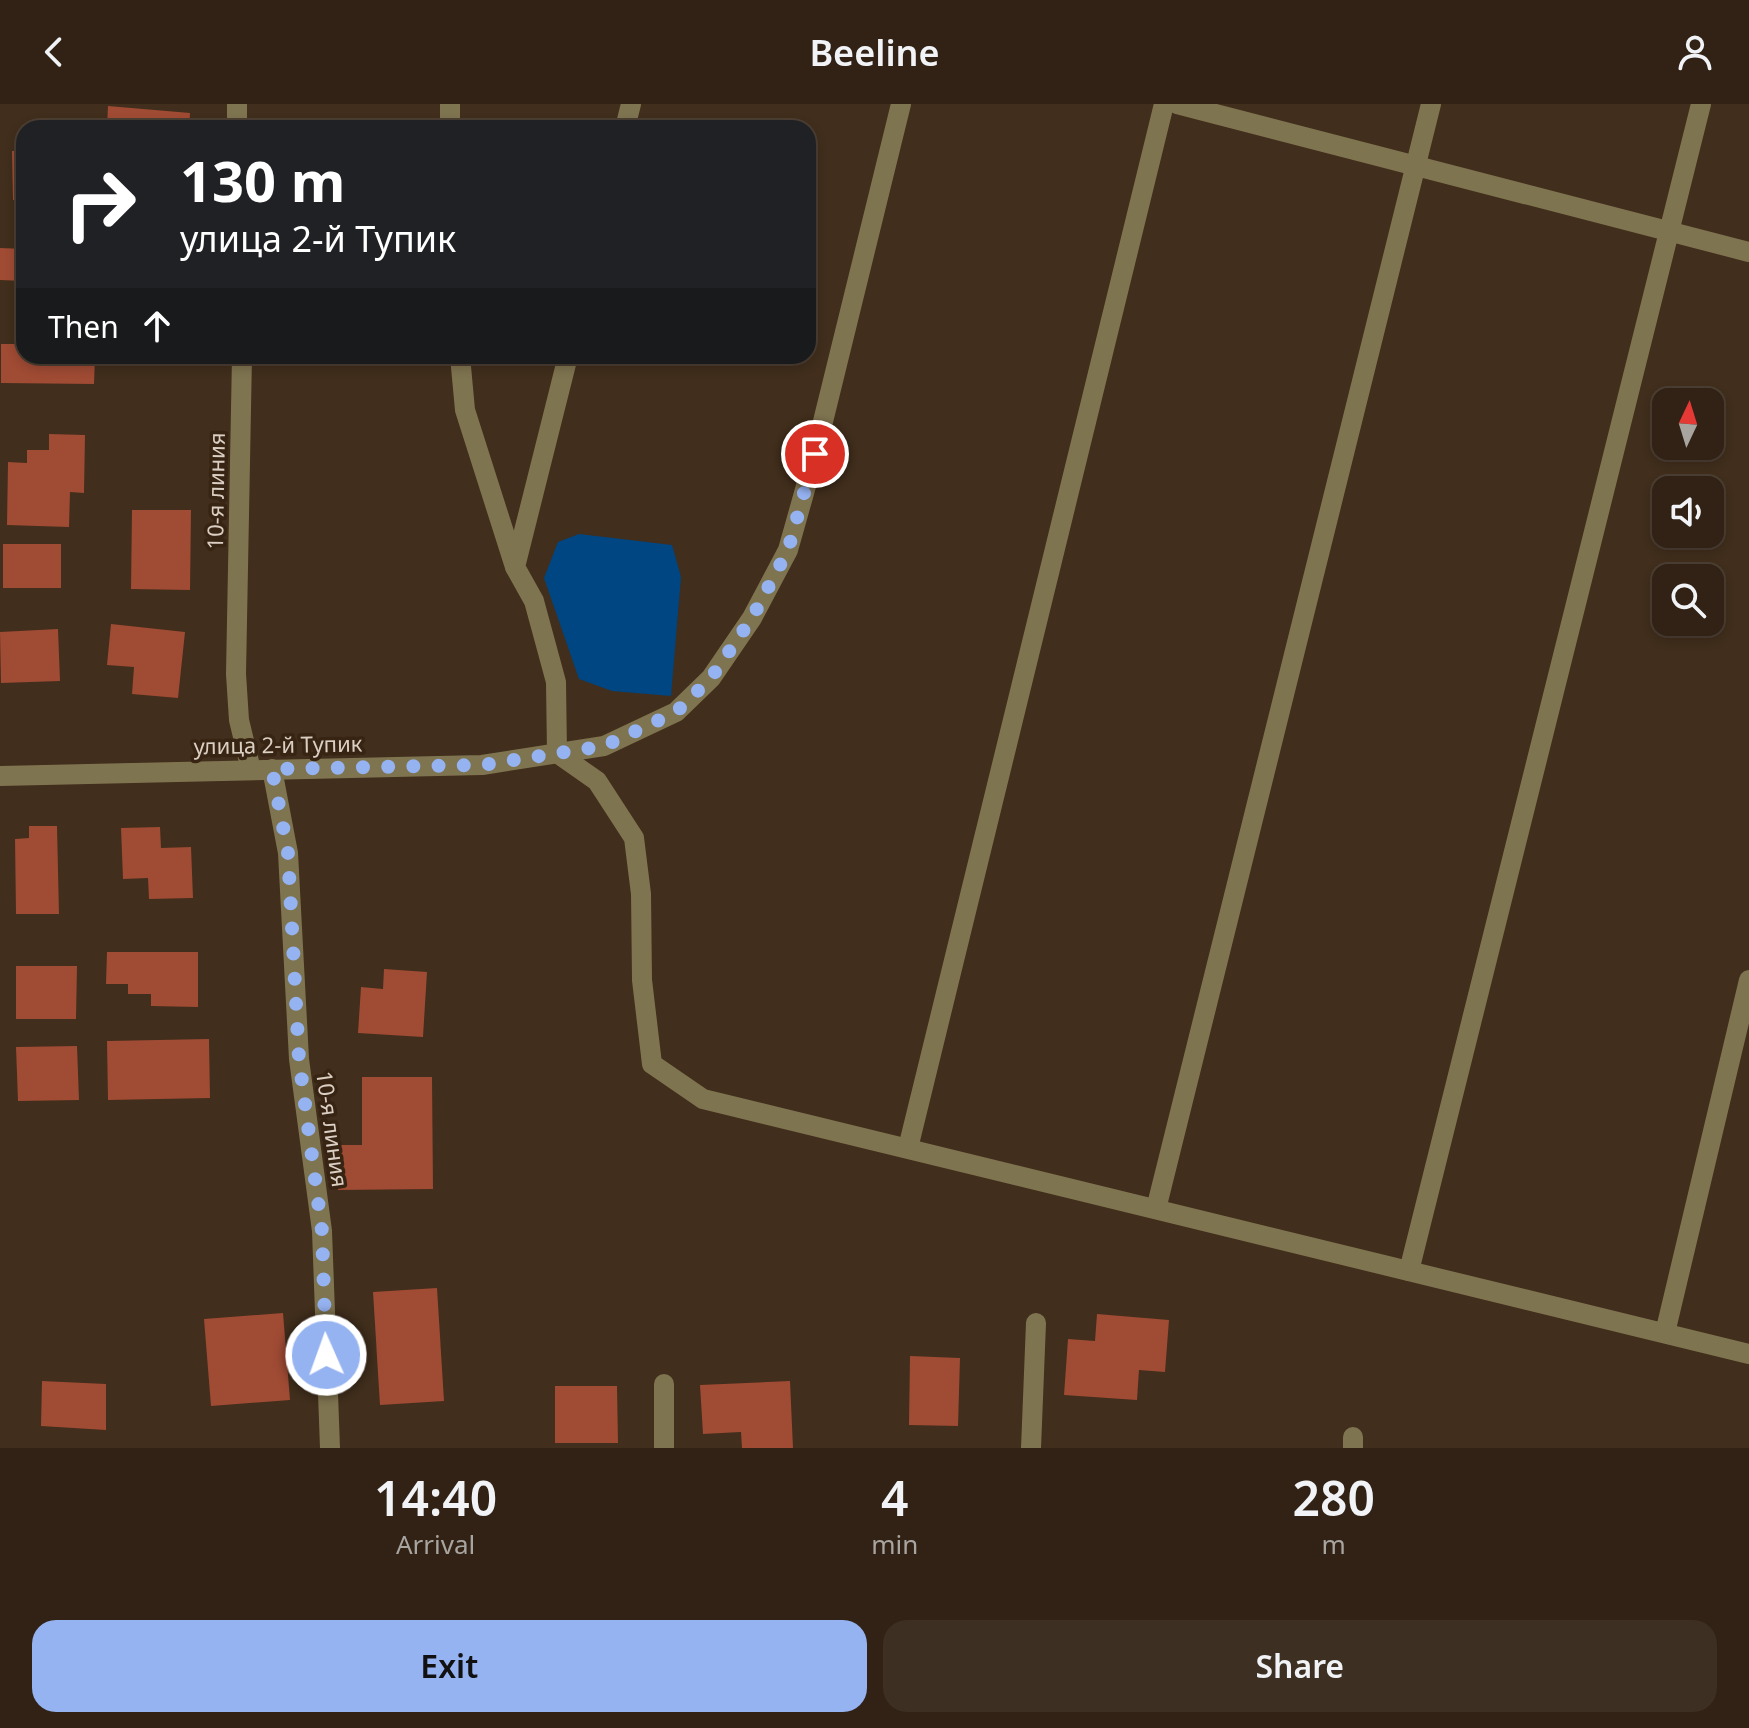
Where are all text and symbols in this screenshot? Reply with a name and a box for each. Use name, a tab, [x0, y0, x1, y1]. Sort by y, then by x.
text: Beeline	[809, 28, 940, 77]
icon: back	[32, 30, 76, 74]
icon: person	[1673, 30, 1717, 74]
text: 130 m	[180, 142, 345, 218]
icon: right	[48, 152, 152, 256]
text: улица 2-й Тупик	[180, 214, 456, 263]
icon: ahead	[135, 304, 179, 348]
text: Then	[48, 306, 119, 347]
north arrow	[1652, 388, 1724, 460]
map controls	[1652, 388, 1724, 636]
pin	[781, 420, 849, 488]
street label: 10-я линия	[199, 432, 231, 550]
icon: arrive	[793, 432, 837, 476]
button: sound	[1652, 476, 1724, 548]
button: search	[1652, 564, 1724, 636]
street label: улица 2-й Тупик	[193, 728, 363, 760]
street label: 10-я линия	[310, 1069, 356, 1189]
position arrow	[284, 1313, 368, 1397]
text: 14:40	[374, 1465, 497, 1530]
text: 4	[881, 1465, 909, 1530]
text: 280	[1293, 1465, 1375, 1530]
text: Arrival	[396, 1526, 475, 1562]
text: min	[871, 1526, 918, 1562]
text: m	[1322, 1526, 1346, 1562]
button: Exit	[32, 1620, 867, 1712]
button: Share	[883, 1620, 1717, 1712]

